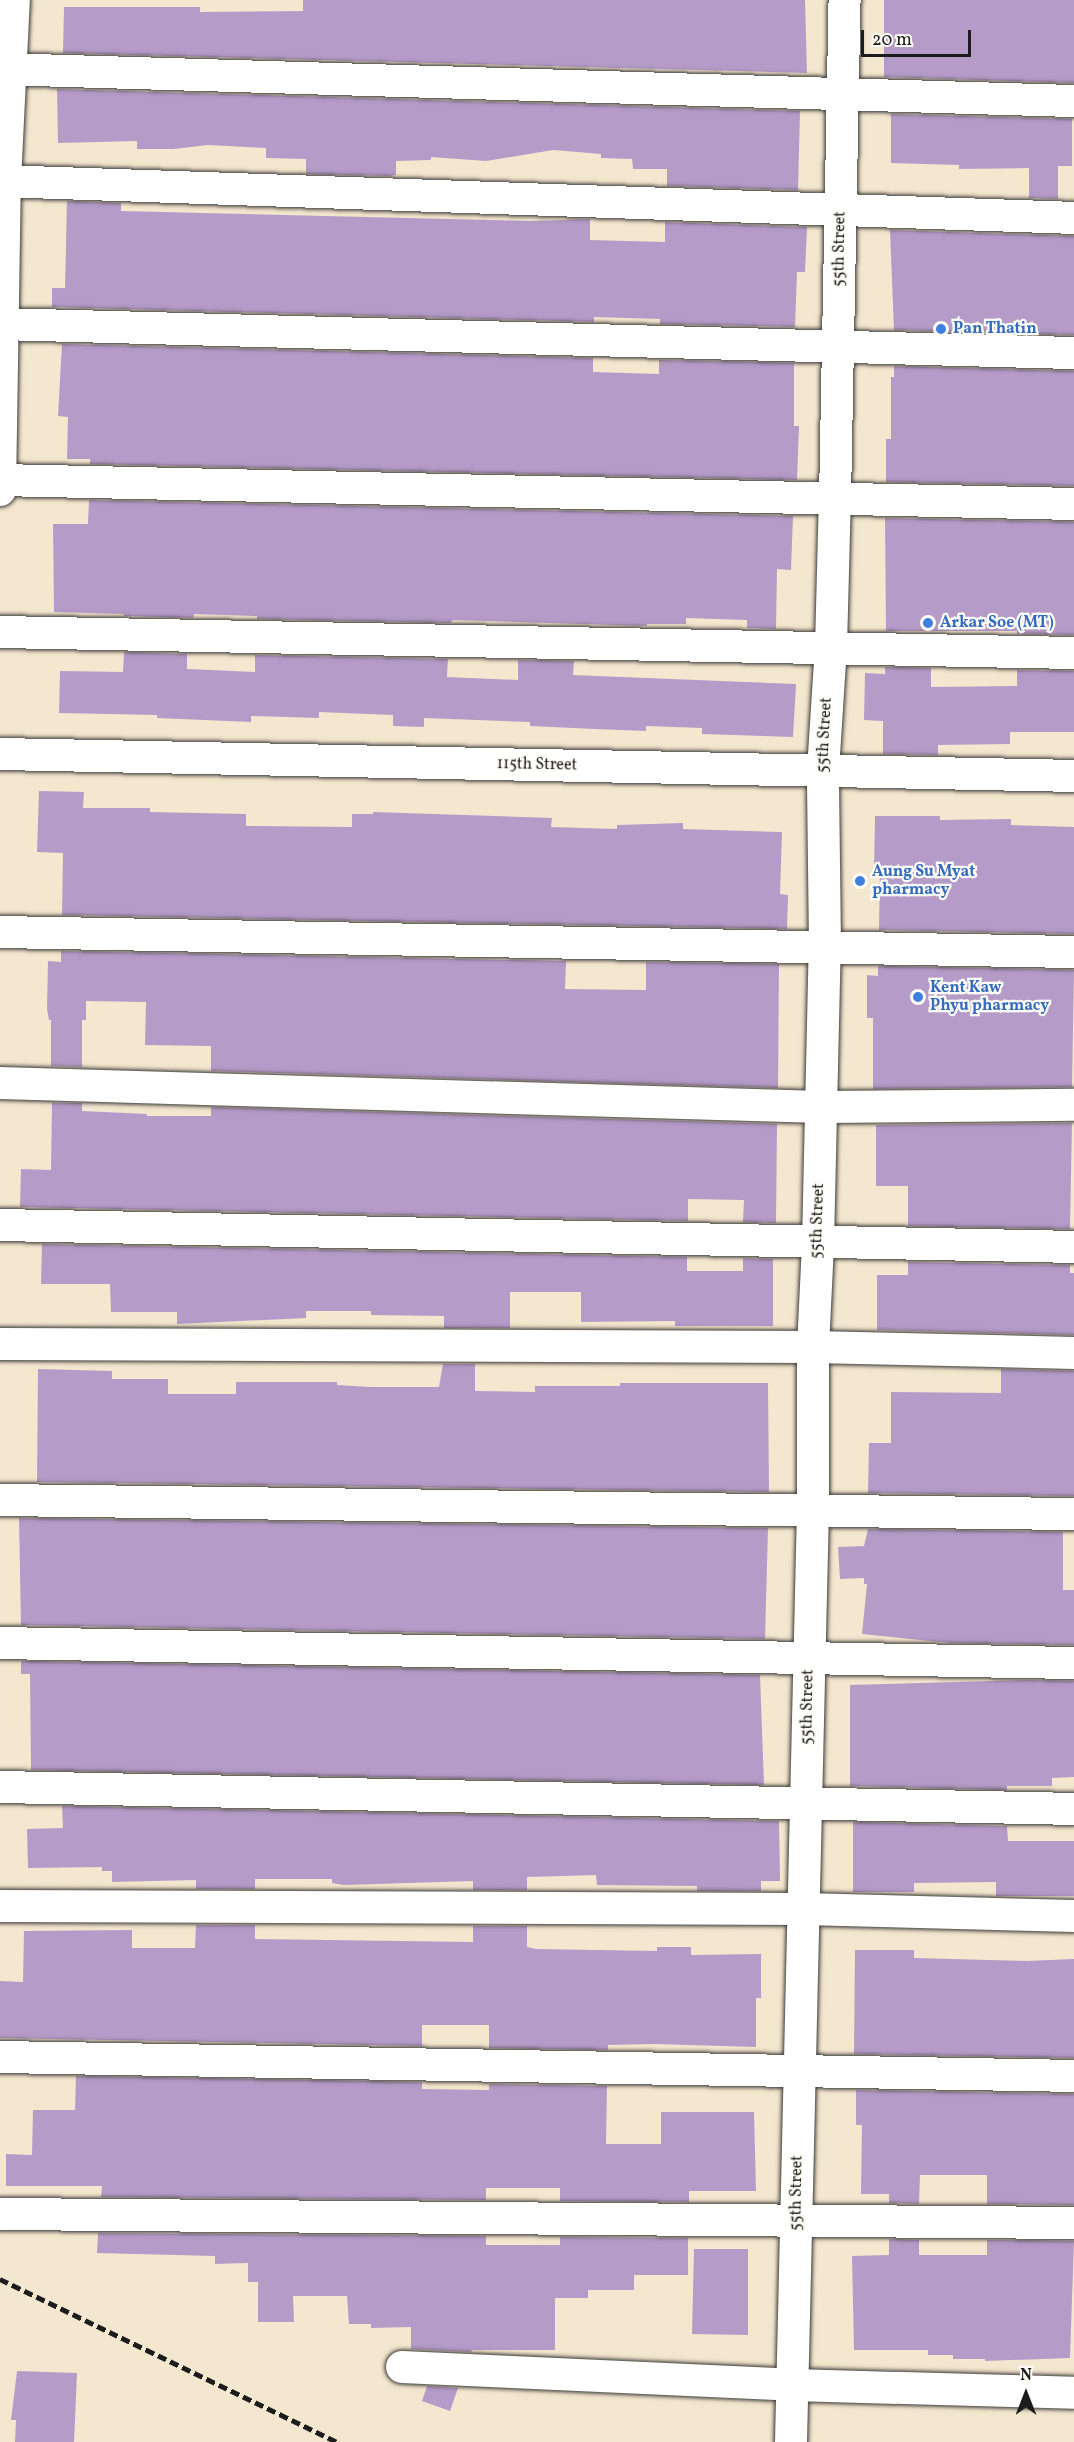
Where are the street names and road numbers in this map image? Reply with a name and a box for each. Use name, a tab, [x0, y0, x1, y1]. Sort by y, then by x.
street label: 55th Street	[830, 211, 850, 287]
street label: 55th Street	[813, 697, 837, 773]
street label: 115th Street	[497, 755, 577, 775]
street label: 55th Street	[807, 1183, 829, 1259]
street label: 55th Street	[798, 1669, 818, 1745]
street label: 55th Street	[787, 2155, 807, 2231]

